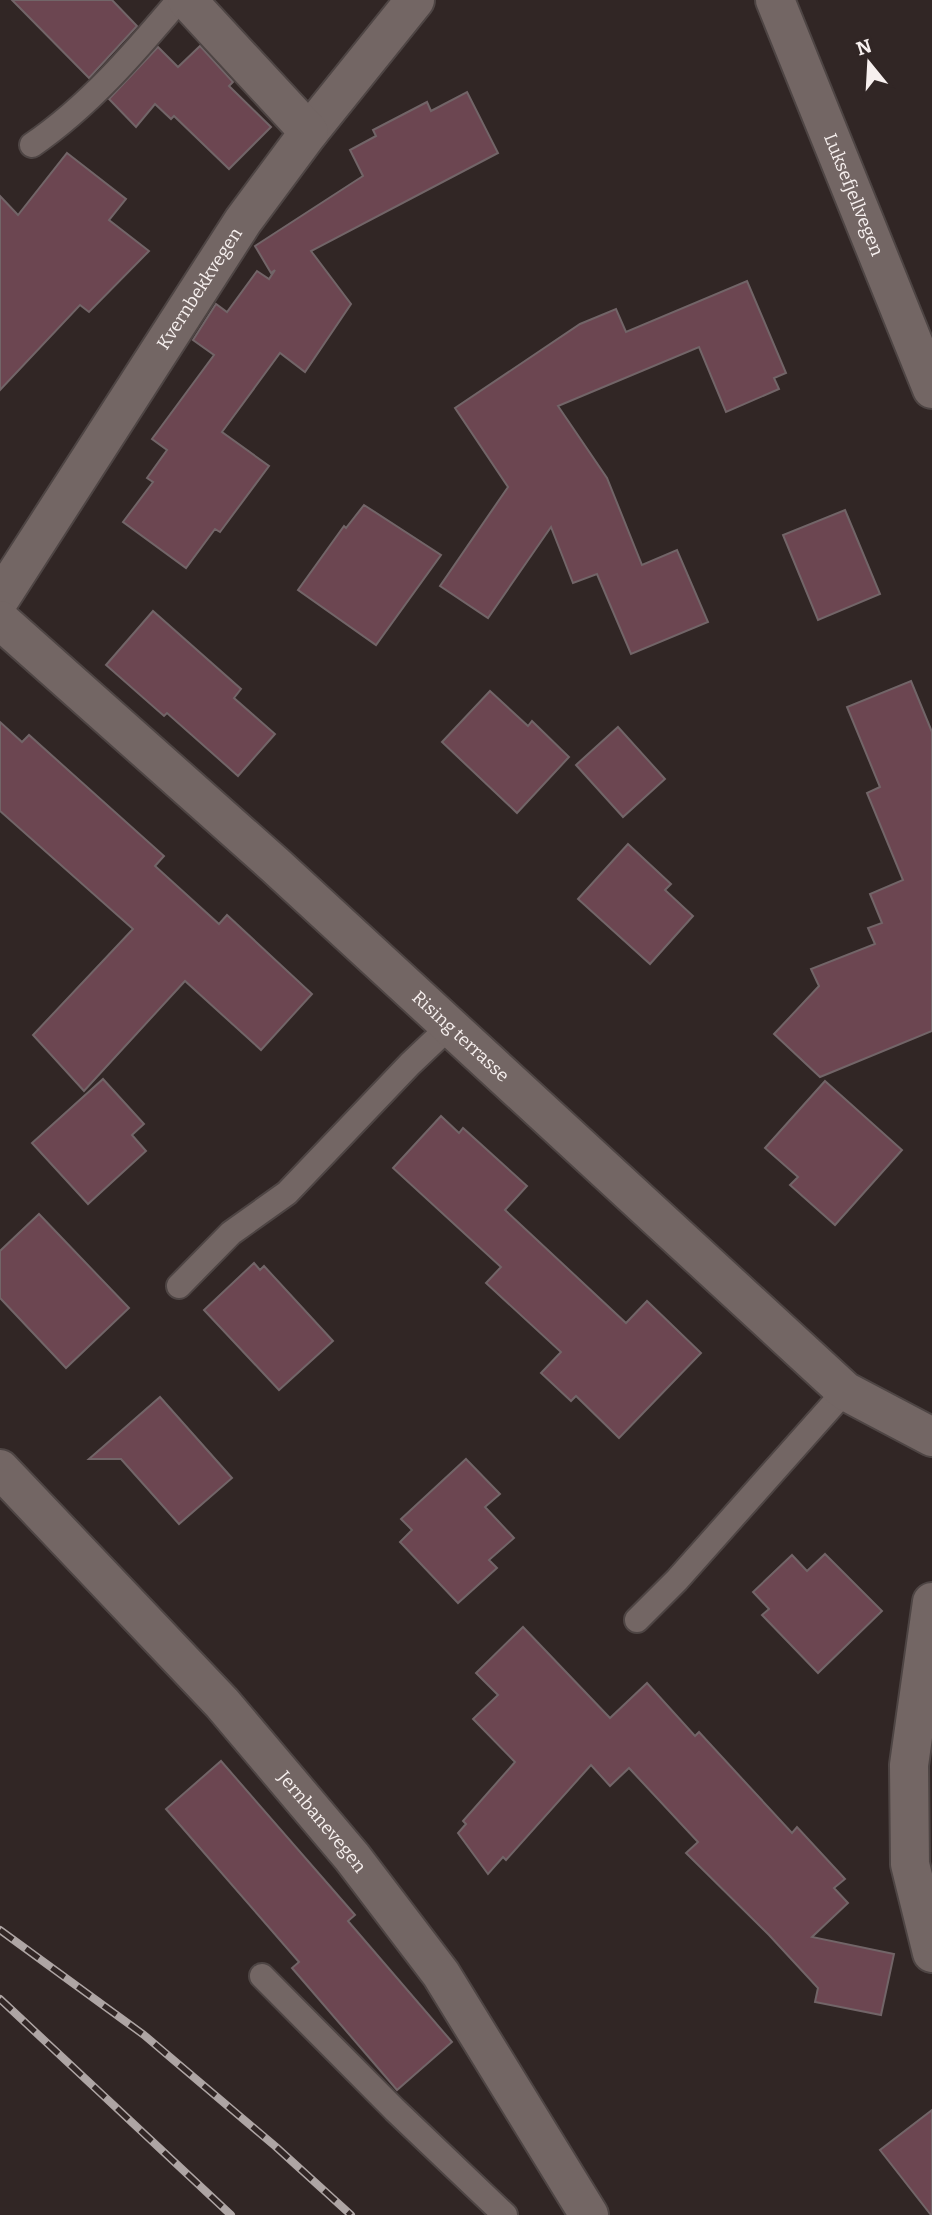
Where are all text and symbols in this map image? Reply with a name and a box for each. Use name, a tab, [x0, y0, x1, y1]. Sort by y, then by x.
north arrow	[834, 28, 904, 98]
text: N	[853, 34, 875, 61]
street label: Luksefjellvegen	[819, 130, 888, 260]
street label: Kvernbekkvegen	[152, 223, 247, 354]
street label: Rising terrasse	[408, 986, 514, 1087]
street label: Jernbanevegen	[273, 1766, 371, 1878]

